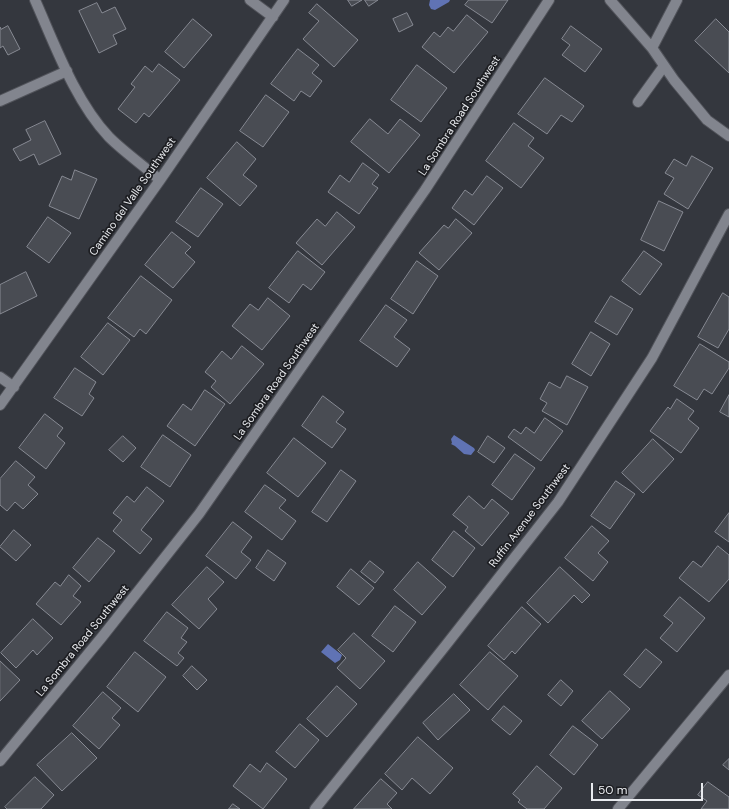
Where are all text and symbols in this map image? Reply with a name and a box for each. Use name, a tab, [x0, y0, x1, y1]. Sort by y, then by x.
street label: La Sombra Road Southwest	[416, 54, 504, 178]
street label: Camino del Valle Southwest	[87, 135, 179, 259]
street label: La Sombra Road Southwest	[232, 321, 322, 443]
street label: Ruffin Avenue Southwest	[487, 462, 573, 570]
street label: La Sombra Road Southwest	[34, 583, 132, 699]
scale bar	[593, 775, 705, 801]
text: 50 m	[598, 782, 627, 798]

